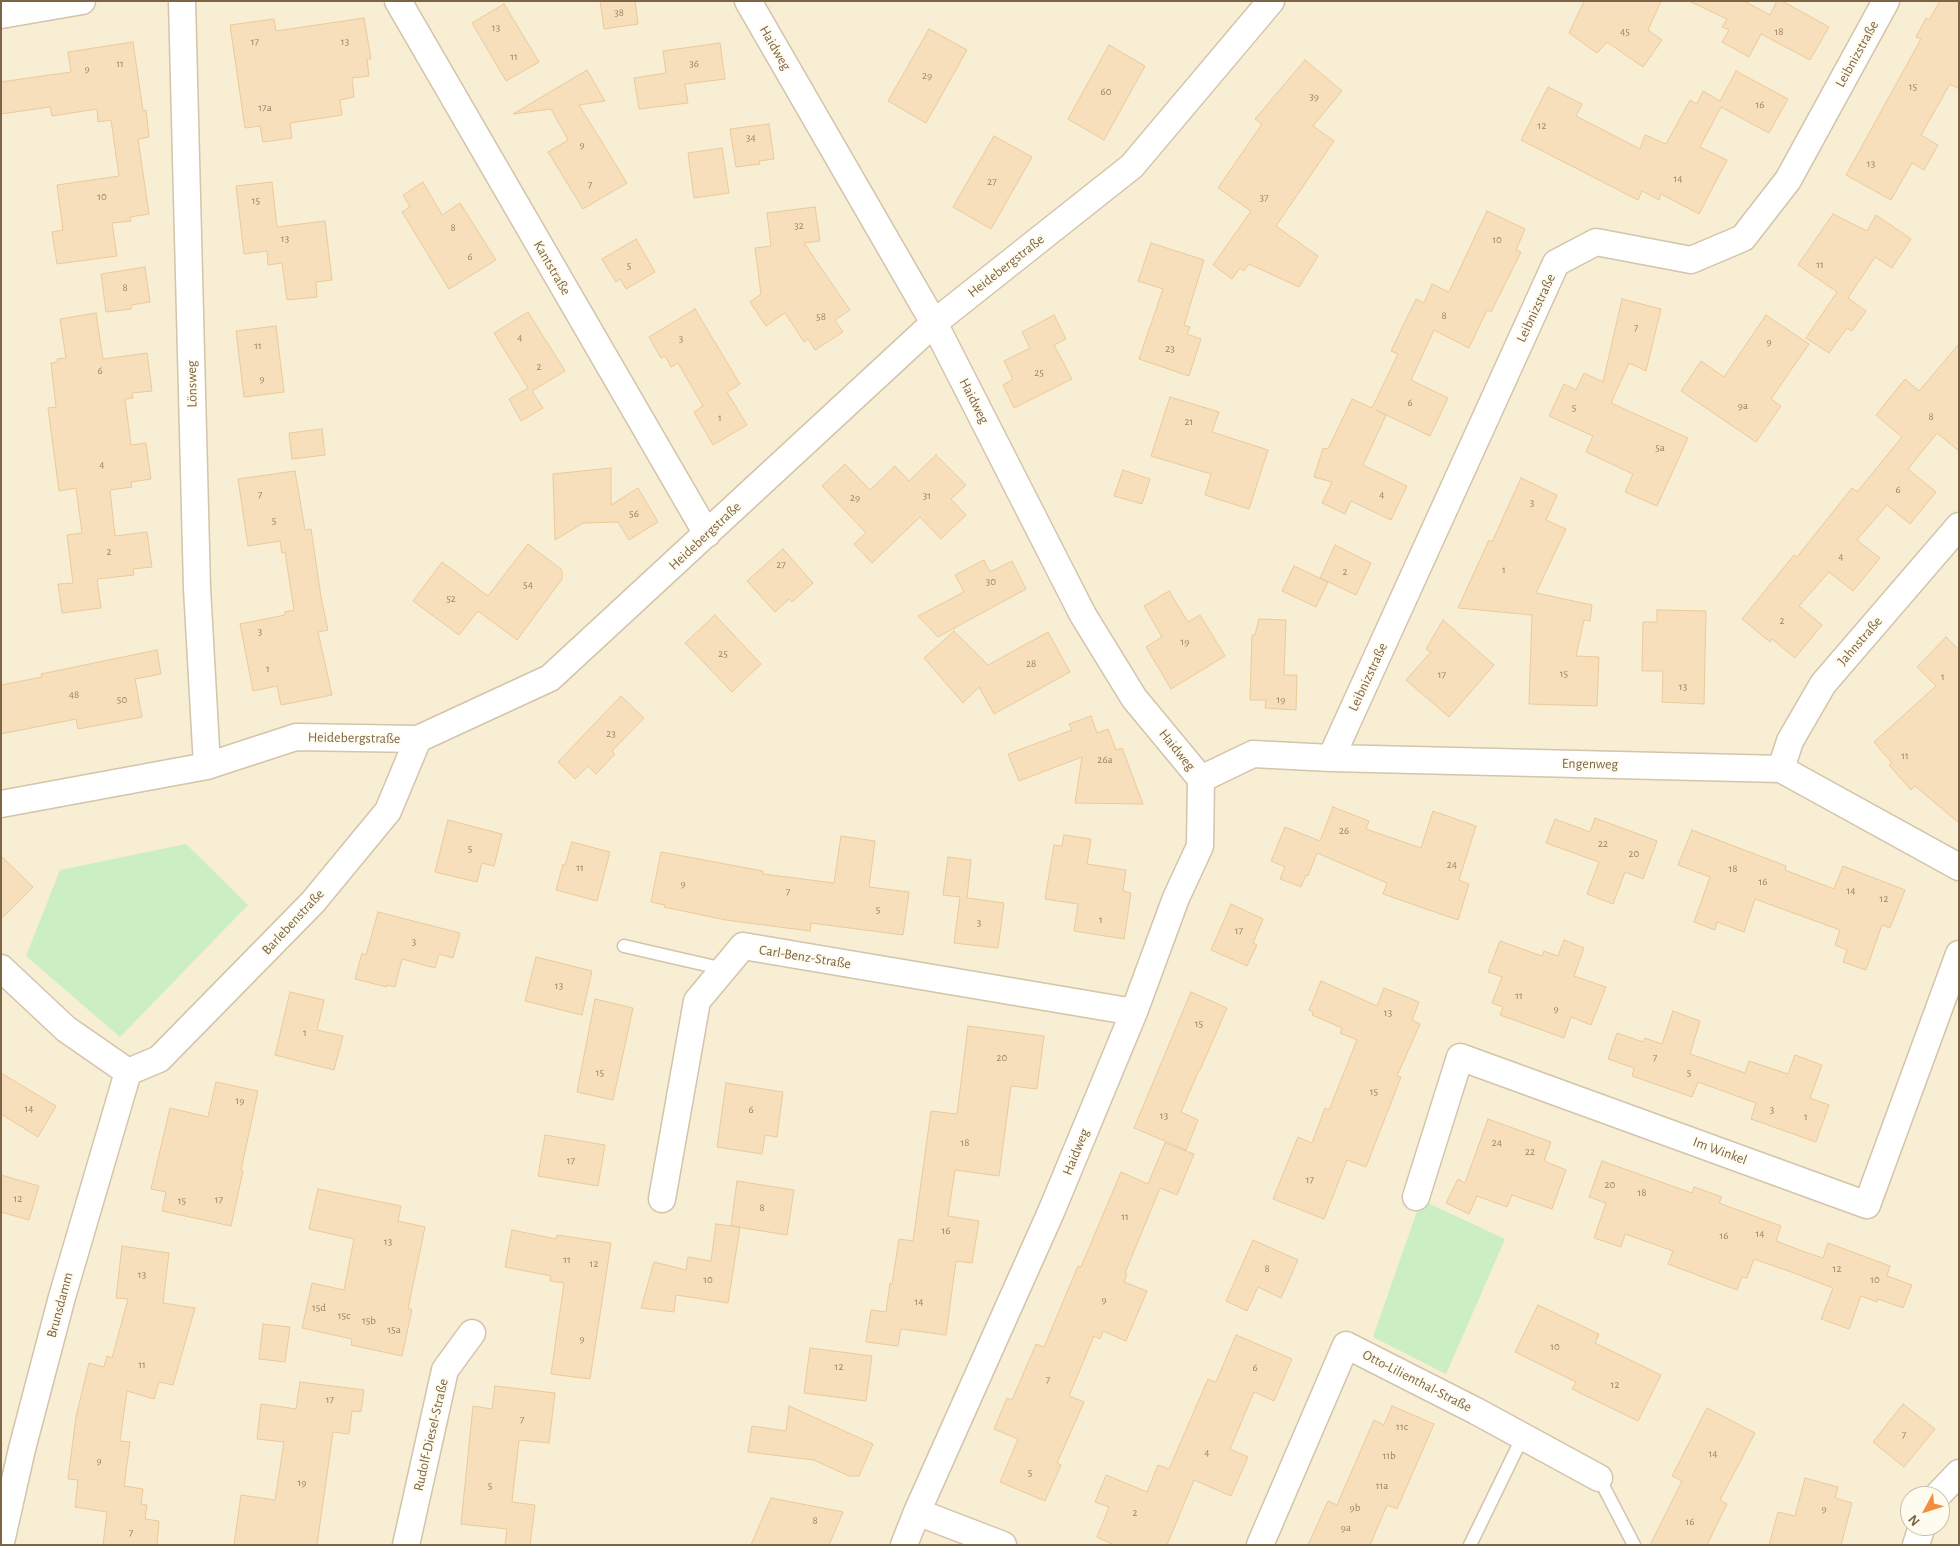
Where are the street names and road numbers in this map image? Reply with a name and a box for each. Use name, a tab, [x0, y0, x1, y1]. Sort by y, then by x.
street label: Leibnizstraße	[1832, 18, 1882, 90]
street label: Haidweg	[756, 23, 794, 73]
street label: Heidebergstraße	[964, 231, 1048, 301]
street label: Kantstraße	[530, 238, 574, 298]
street label: Leibnizstraße	[1513, 271, 1559, 345]
street label: Lönsweg	[183, 360, 201, 408]
street label: Haidweg	[955, 375, 993, 427]
street label: Heidebergstraße	[665, 498, 745, 574]
street label: Jahnstraße	[1834, 613, 1886, 669]
street label: Leibnizstraße	[1345, 640, 1391, 714]
street label: Haidweg	[1155, 726, 1199, 774]
street label: Heidebergstraße	[308, 729, 400, 747]
street label: Engenweg	[1562, 755, 1618, 773]
street label: Barlebenstraße	[258, 886, 328, 958]
street label: Carl-Benz-Straße	[758, 941, 852, 973]
street label: Haidweg	[1059, 1126, 1093, 1178]
street label: Im Winkel	[1691, 1133, 1749, 1169]
street label: Brunsdamm	[43, 1270, 77, 1340]
street label: Otto-Lilienthal-Straße	[1360, 1346, 1474, 1416]
street label: Rudolf-Diesel-Straße	[410, 1377, 452, 1493]

